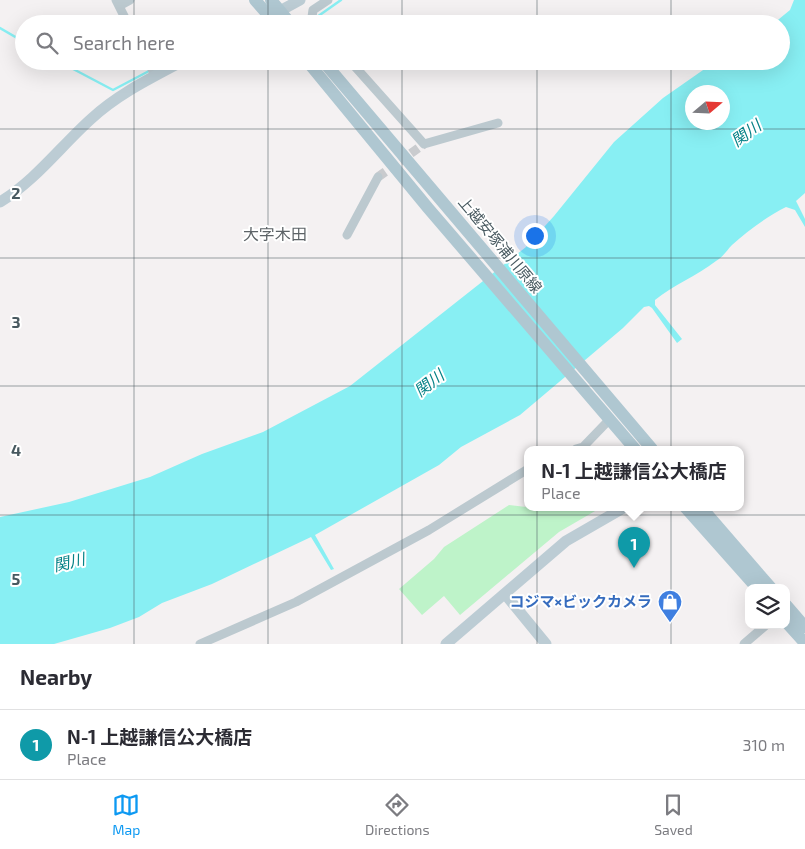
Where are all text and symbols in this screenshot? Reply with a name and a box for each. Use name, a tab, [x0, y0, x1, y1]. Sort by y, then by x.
search box	[15, 15, 790, 70]
icon: search	[33, 29, 61, 57]
text: Search here	[73, 31, 175, 54]
north arrow	[685, 85, 730, 130]
water label: 関川	[727, 114, 766, 150]
text: 2	[11, 183, 21, 202]
street label: 上越安塚浦川原線	[455, 193, 546, 296]
your location	[522, 223, 548, 249]
district label: 大字木田	[243, 224, 307, 243]
text: 3	[11, 312, 21, 331]
water label: 関川	[410, 364, 449, 400]
text: 4	[11, 440, 21, 459]
popup	[524, 446, 744, 511]
text: N-1 上越謙信公大橋店	[541, 459, 727, 482]
text: Place	[541, 483, 581, 502]
pin: 1	[618, 527, 650, 568]
water label: 関川	[51, 548, 89, 574]
text: 5	[12, 569, 21, 588]
map controls	[745, 584, 790, 629]
button: layers	[745, 584, 790, 629]
shop icon: コジマ×ビックカメラ	[657, 589, 683, 623]
place label: コジマ×ビックカメラ	[510, 592, 652, 610]
text: Nearby	[20, 664, 92, 689]
text: N-1 上越謙信公大橋店	[67, 725, 252, 748]
text: 1	[33, 735, 39, 754]
text: 310 m	[743, 735, 785, 754]
text: Place	[67, 749, 106, 768]
tab: Map	[112, 791, 140, 838]
tab: Directions	[365, 791, 430, 838]
tab: Saved	[654, 791, 693, 838]

